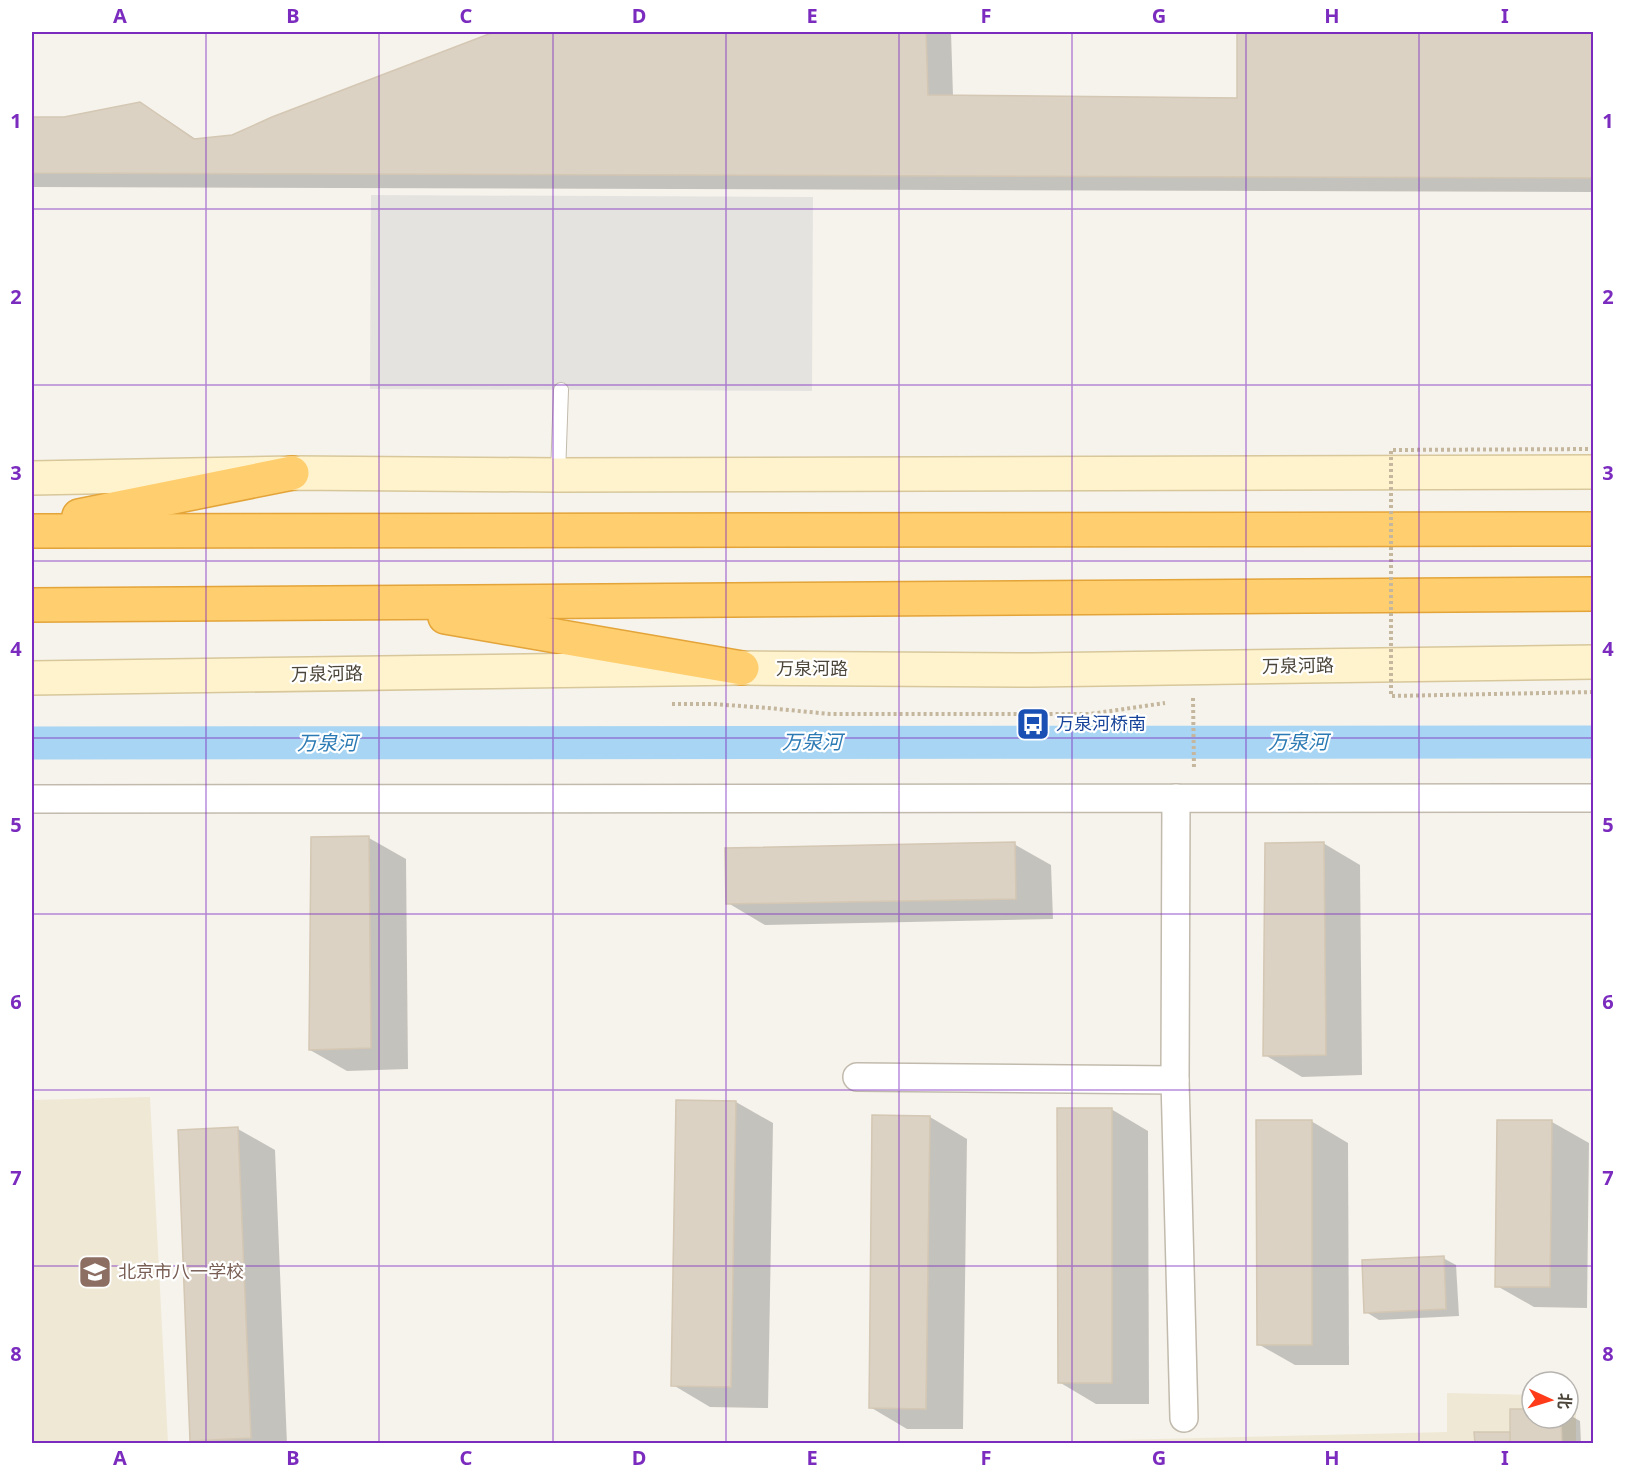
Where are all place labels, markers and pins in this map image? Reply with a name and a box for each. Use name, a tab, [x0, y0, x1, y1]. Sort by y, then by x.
bus stop icon: 万泉河桥南	[1015, 706, 1051, 742]
place label: 万泉河桥南	[1056, 711, 1146, 735]
school or university icon: 北京市八一学校	[77, 1254, 113, 1290]
place label: 北京市八一学校	[118, 1259, 244, 1283]

